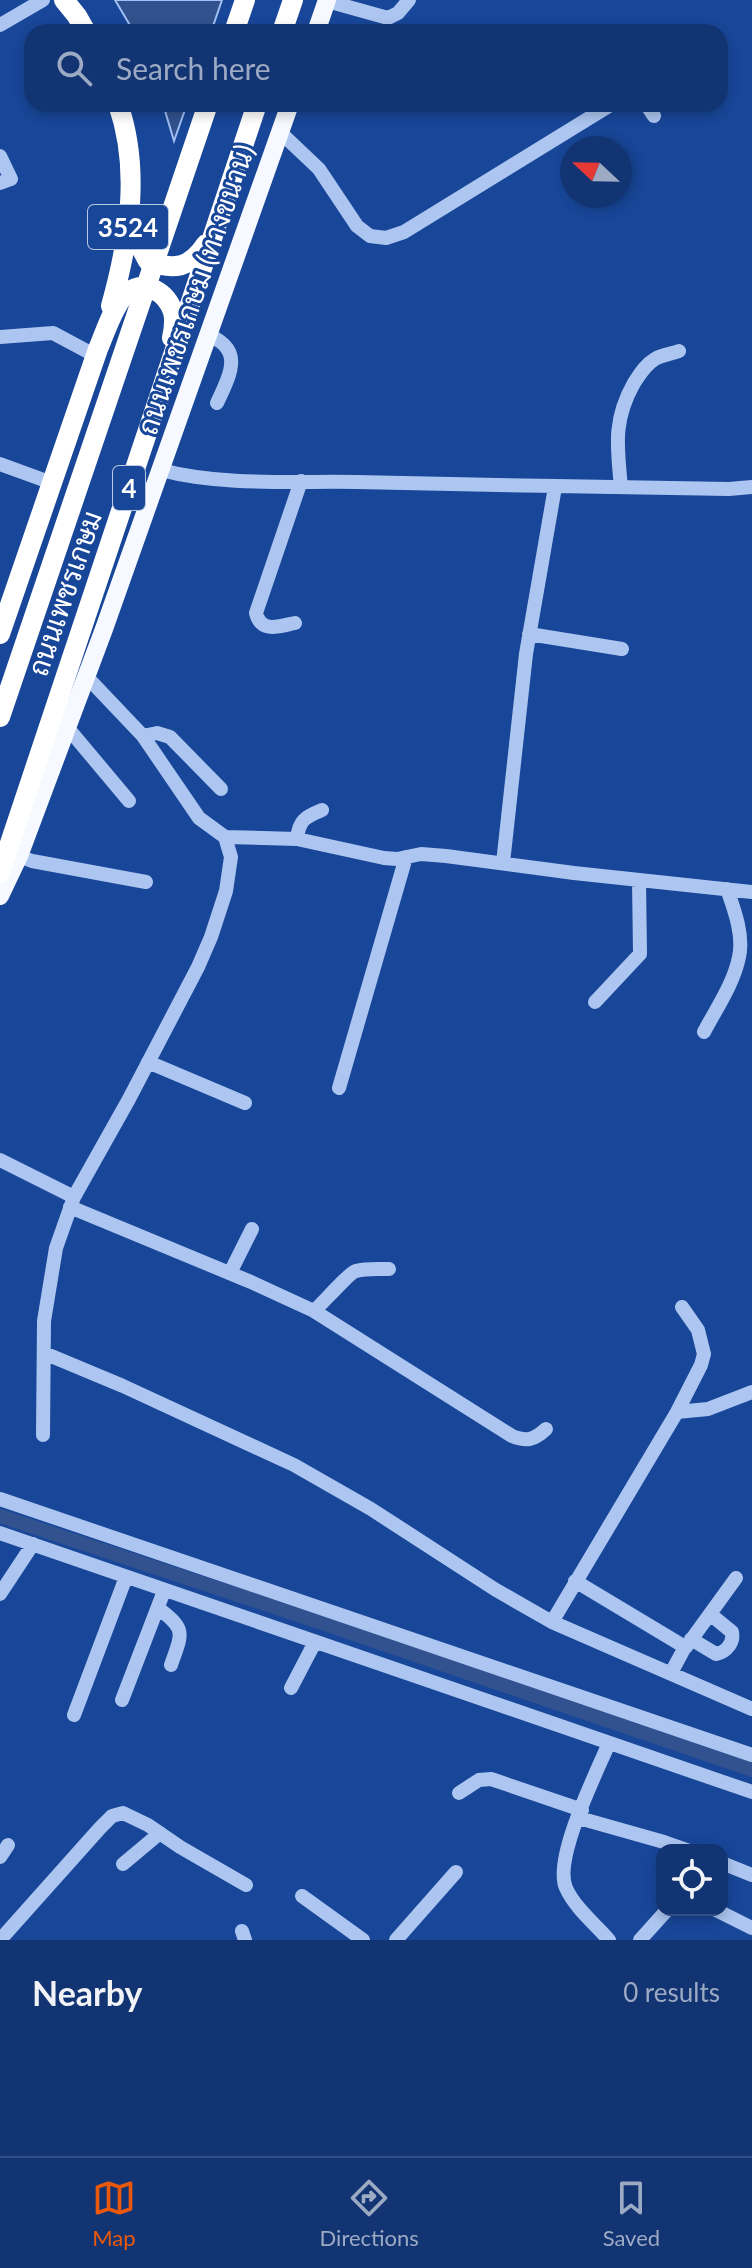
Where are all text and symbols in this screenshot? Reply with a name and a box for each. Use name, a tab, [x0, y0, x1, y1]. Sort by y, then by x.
search box	[24, 24, 728, 112]
icon: search	[52, 46, 96, 90]
text: Search here	[116, 50, 271, 86]
north arrow	[560, 136, 632, 208]
street label: ถนนเพชรเกษม (ทางขนาน)	[129, 139, 261, 439]
road number: 3524	[88, 205, 168, 249]
road number: 4	[113, 466, 145, 510]
street label: ถนนเพชรเกษม	[20, 506, 108, 680]
map controls	[656, 1844, 728, 1916]
button: locate	[656, 1844, 728, 1916]
text: Nearby	[32, 1972, 143, 2013]
text: 0 results	[623, 1976, 720, 2008]
tab: Map	[92, 2176, 136, 2251]
tab: Directions	[320, 2176, 419, 2251]
tab: Saved	[603, 2176, 660, 2251]

